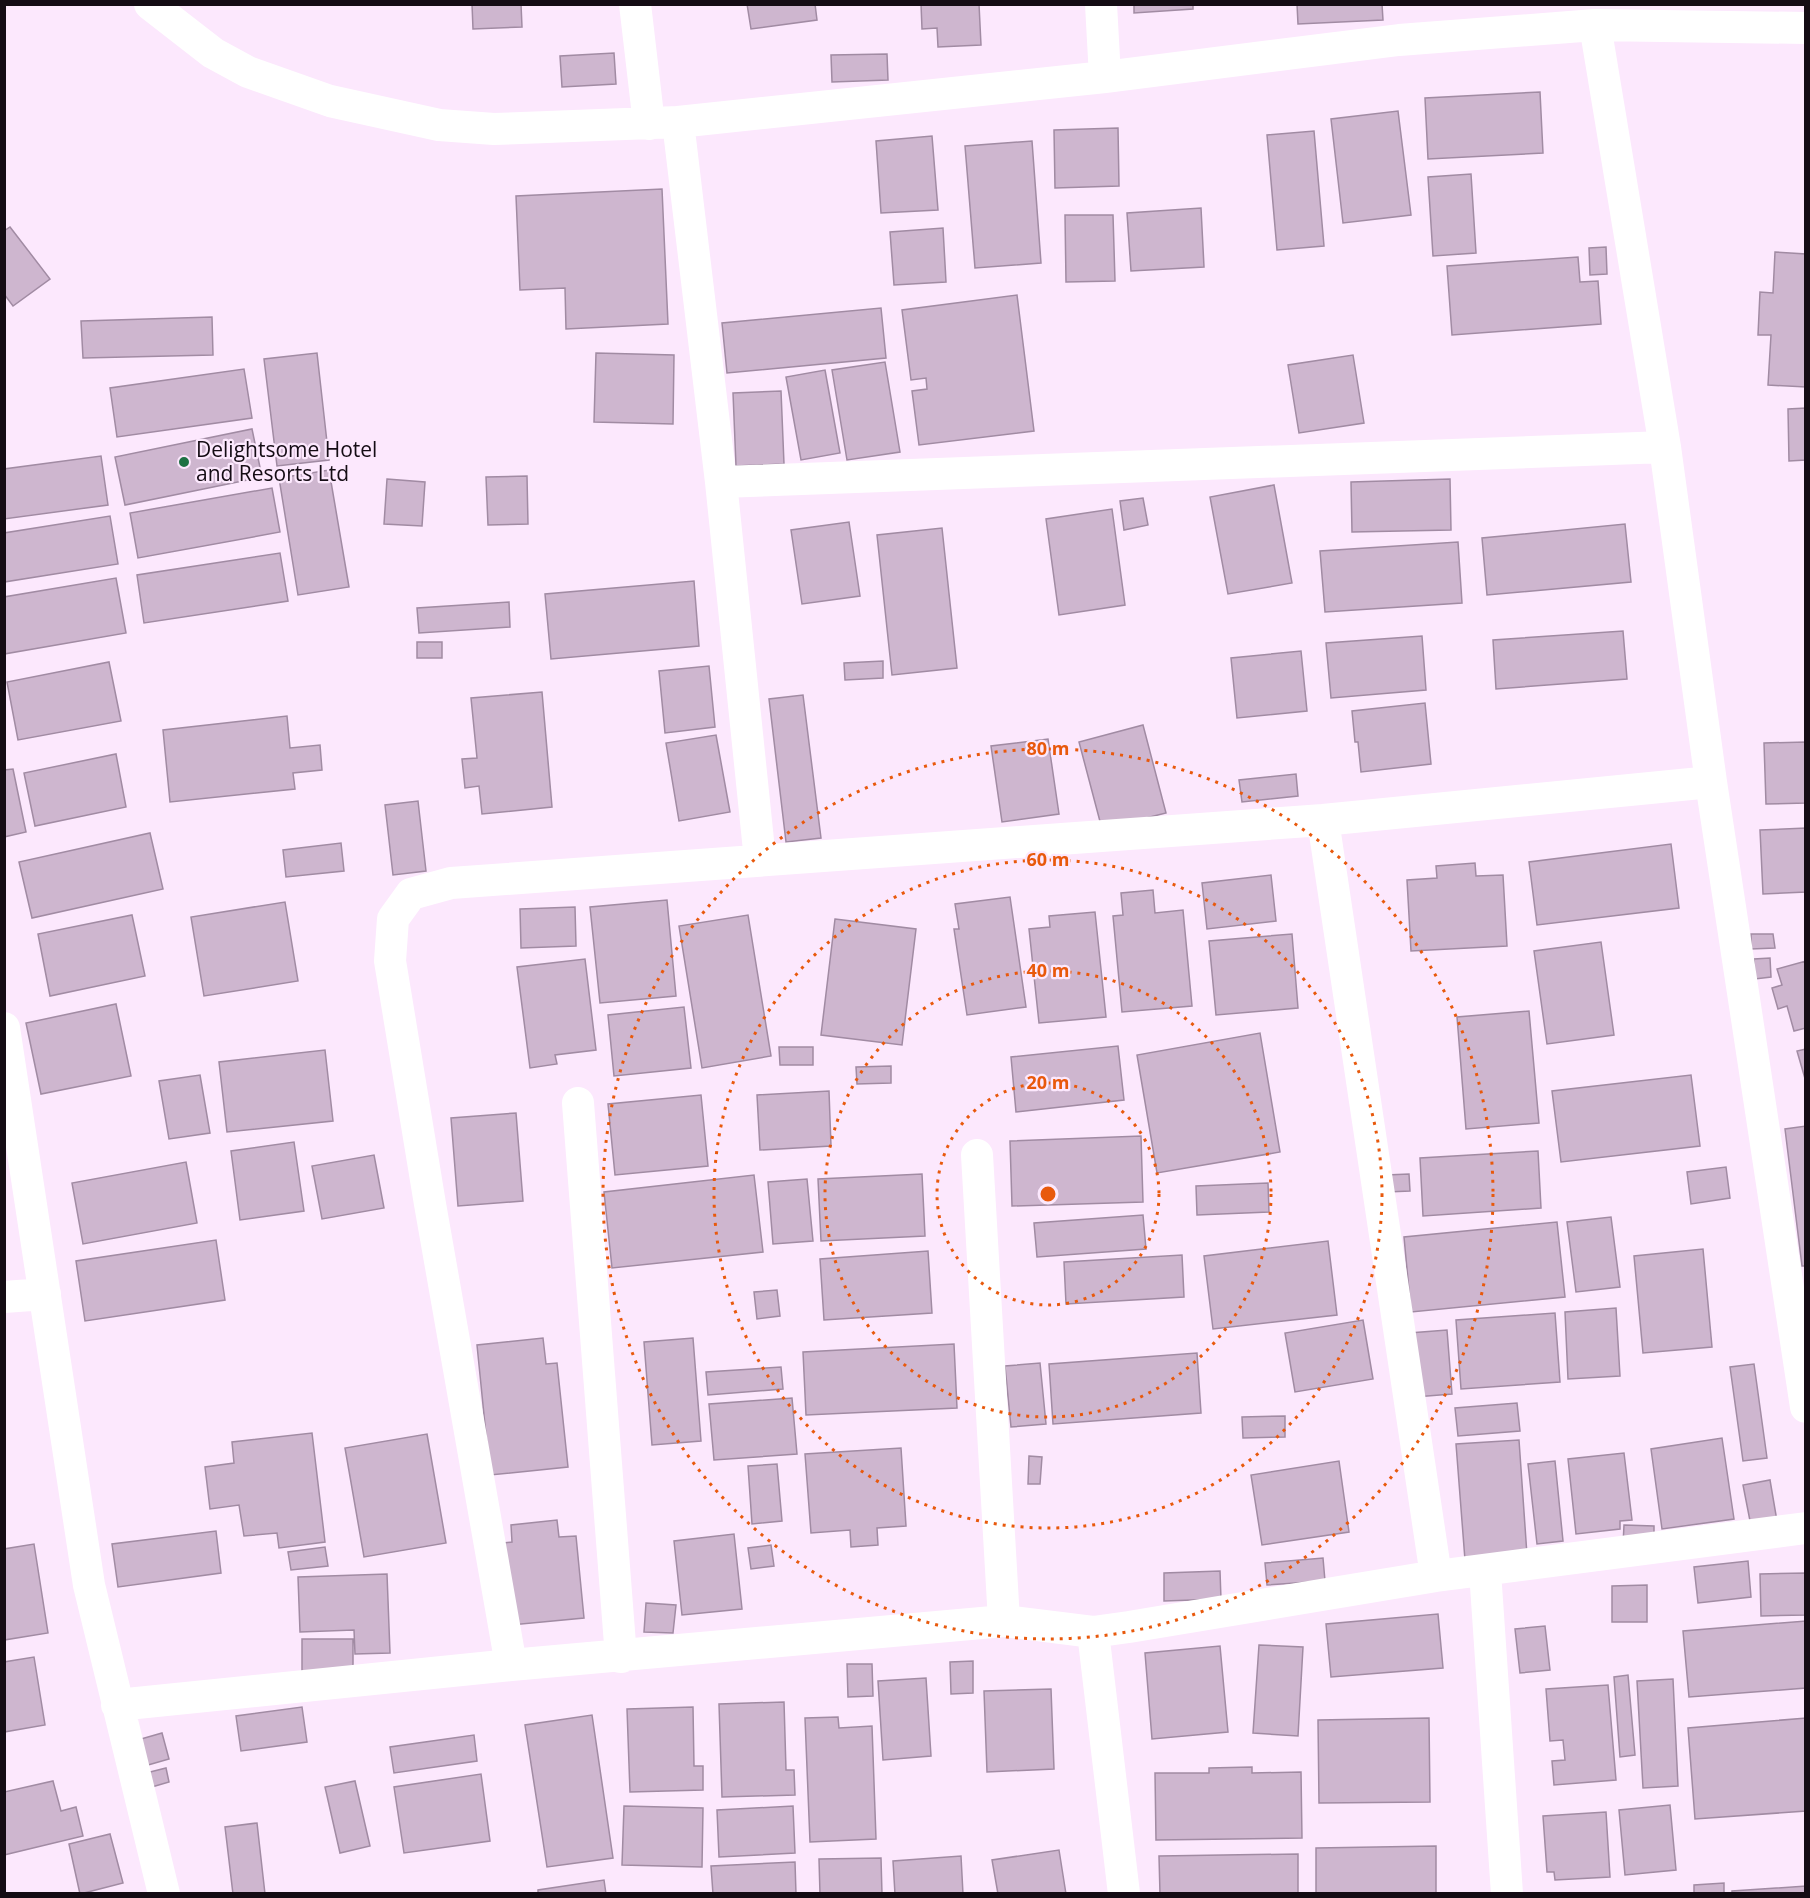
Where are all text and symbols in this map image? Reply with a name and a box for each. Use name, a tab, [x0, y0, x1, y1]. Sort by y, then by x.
place label: Delightsome Hotel and Resorts Ltd	[196, 435, 377, 487]
marker: Delightsome Hotel and Resorts Ltd	[177, 455, 191, 469]
text: 80 m	[1027, 736, 1069, 760]
text: 60 m	[1027, 847, 1069, 871]
text: 40 m	[1027, 958, 1069, 982]
text: 20 m	[1027, 1070, 1069, 1094]
centre of rings	[1038, 1184, 1058, 1204]

